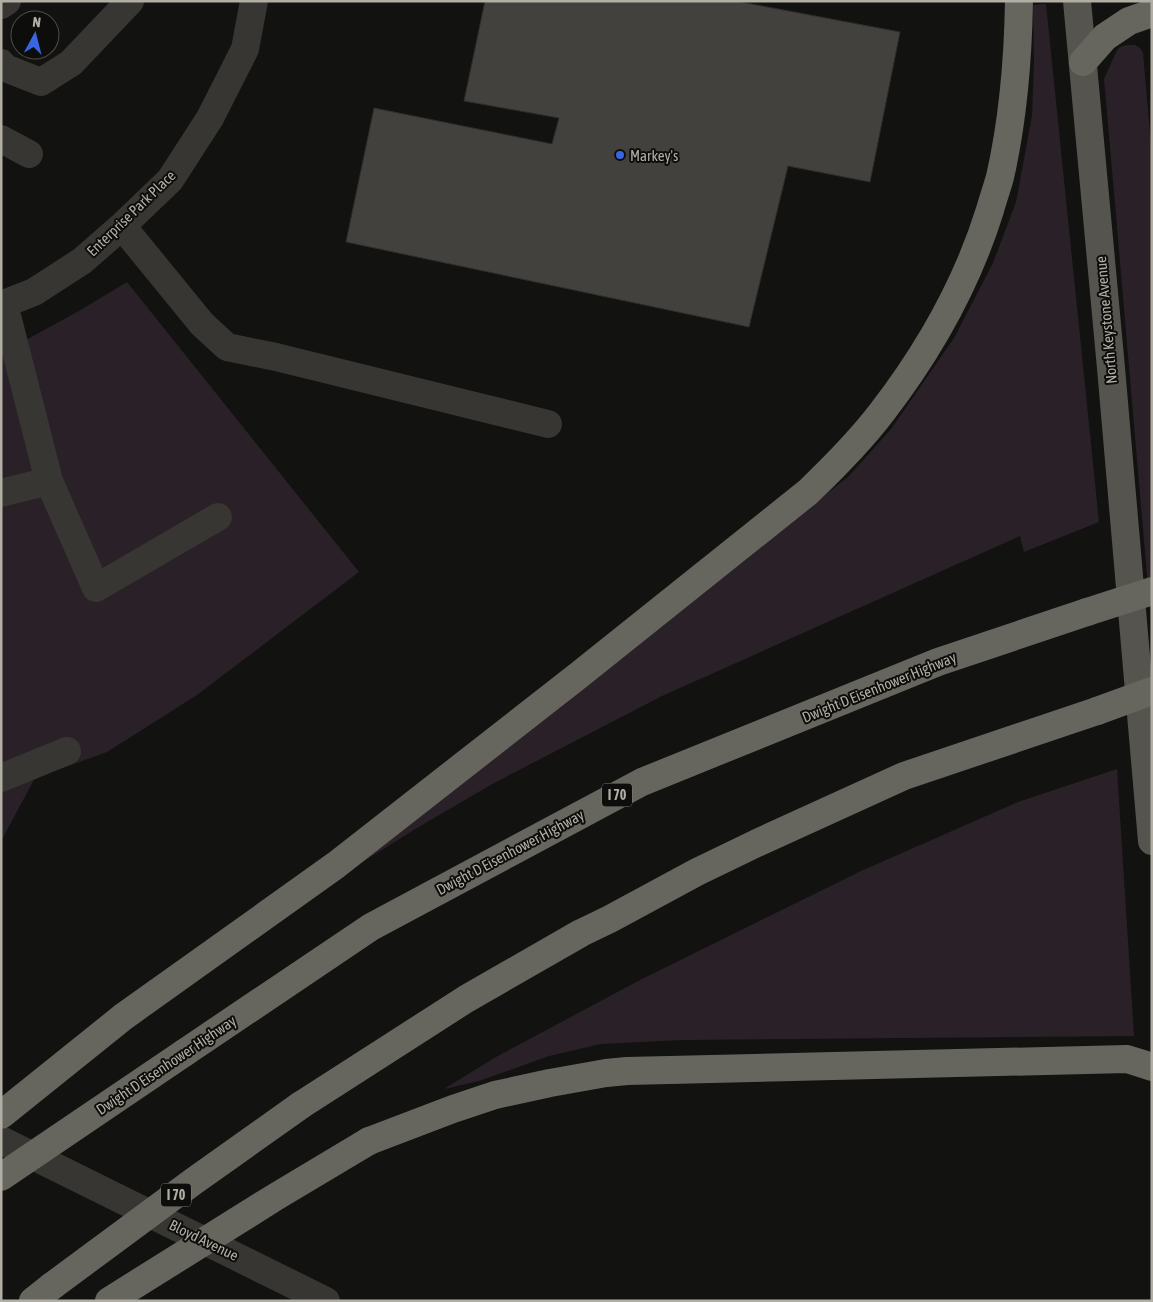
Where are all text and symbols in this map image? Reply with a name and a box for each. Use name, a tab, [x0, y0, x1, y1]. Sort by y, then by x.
north arrow	[10, 10, 60, 60]
text: N	[32, 14, 42, 31]
place label: Markey's	[630, 147, 678, 164]
marker: Markey's	[614, 149, 626, 161]
street label: Enterprise Park Place	[83, 166, 179, 259]
street label: North Keystone Avenue	[1092, 255, 1120, 384]
street label: Dwight D Eisenhower Highway	[799, 648, 959, 726]
road number: I 70	[602, 784, 632, 806]
street label: Dwight D Eisenhower Highway	[433, 806, 587, 898]
street label: Dwight D Eisenhower Highway	[93, 1012, 239, 1118]
road number: I 70	[161, 1184, 191, 1206]
street label: Bloyd Avenue	[167, 1216, 241, 1264]

